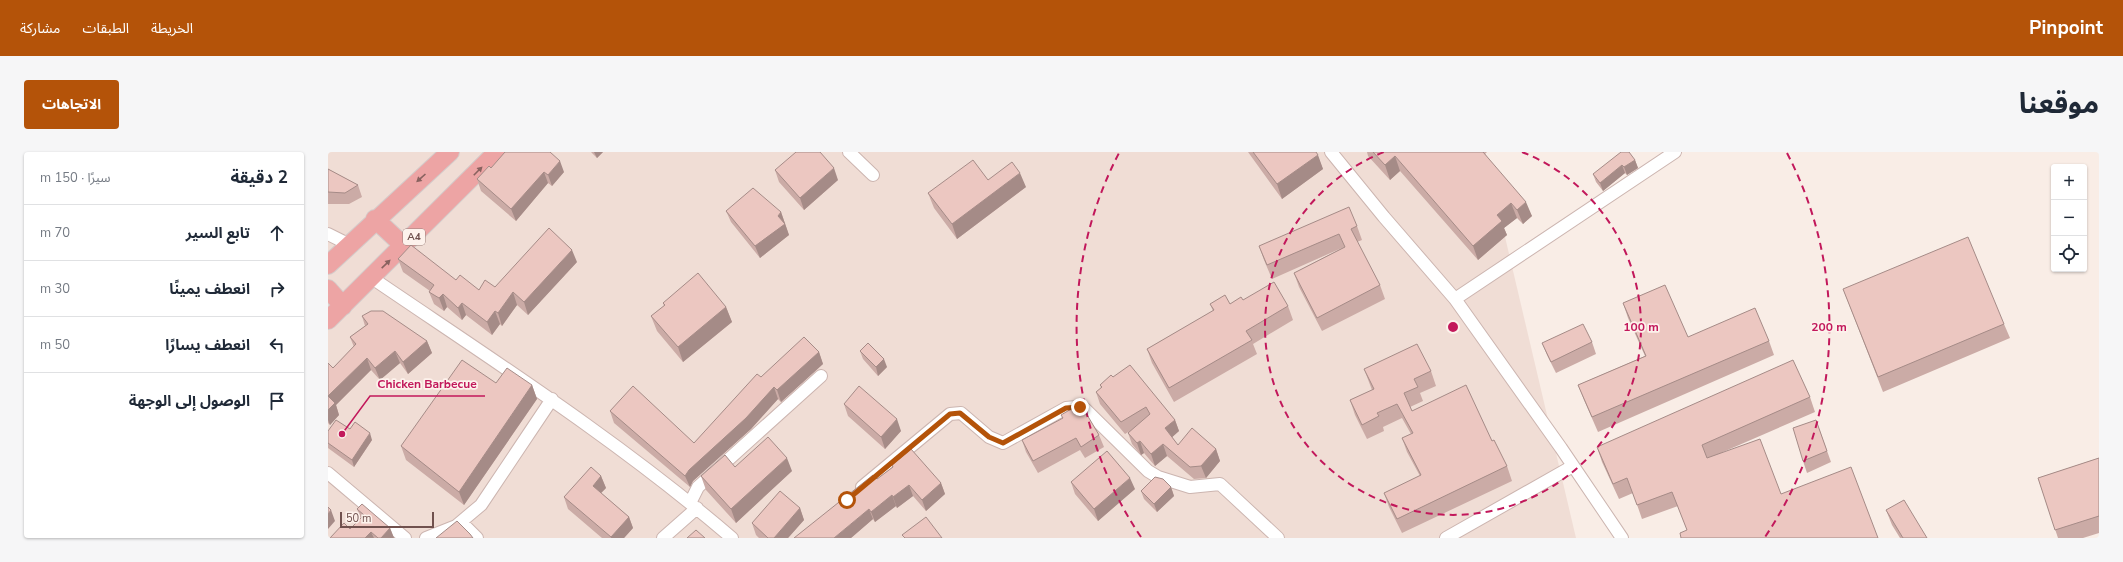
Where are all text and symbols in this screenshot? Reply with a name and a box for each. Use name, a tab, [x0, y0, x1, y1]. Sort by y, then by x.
text: Pinpoint	[2029, 15, 2103, 41]
text: مشاركة	[20, 19, 60, 38]
text: الطبقات	[82, 19, 129, 38]
text: الخريطة	[151, 19, 193, 38]
button: الاتجاهات	[24, 80, 119, 129]
text: موقعنا	[2019, 85, 2099, 123]
map controls	[2051, 164, 2087, 272]
button: +	[2051, 164, 2087, 200]
text: 2 دقيقة	[230, 166, 288, 189]
one-way arrow	[473, 167, 483, 176]
text: سيرًا · 150 m	[40, 169, 111, 187]
one-way arrow	[416, 173, 426, 183]
button: −	[2051, 200, 2087, 236]
icon: ahead	[266, 222, 288, 244]
text: تابع السير	[186, 223, 250, 243]
text: 70 m	[40, 224, 70, 242]
road number: A4	[403, 229, 425, 245]
button: locate	[2051, 236, 2087, 272]
one-way arrow	[381, 259, 391, 269]
icon: right	[266, 278, 288, 300]
text: انعطف يمينًا	[169, 279, 250, 299]
text: 30 m	[40, 280, 70, 298]
text: 100 m	[1623, 319, 1659, 335]
text: 200 m	[1811, 319, 1847, 335]
centre of rings	[1446, 320, 1460, 334]
icon: left	[266, 334, 288, 356]
text: انعطف يسارًا	[165, 335, 250, 355]
text: 50 m	[40, 336, 70, 354]
callout: Chicken Barbecue	[370, 372, 485, 396]
text: Chicken Barbecue	[377, 376, 477, 392]
icon: arrive	[266, 390, 288, 412]
text: الوصول إلى الوجهة	[129, 391, 250, 411]
route end	[1071, 398, 1089, 416]
route start	[838, 491, 856, 509]
scale bar	[340, 510, 434, 529]
text: 50 m	[346, 511, 371, 526]

